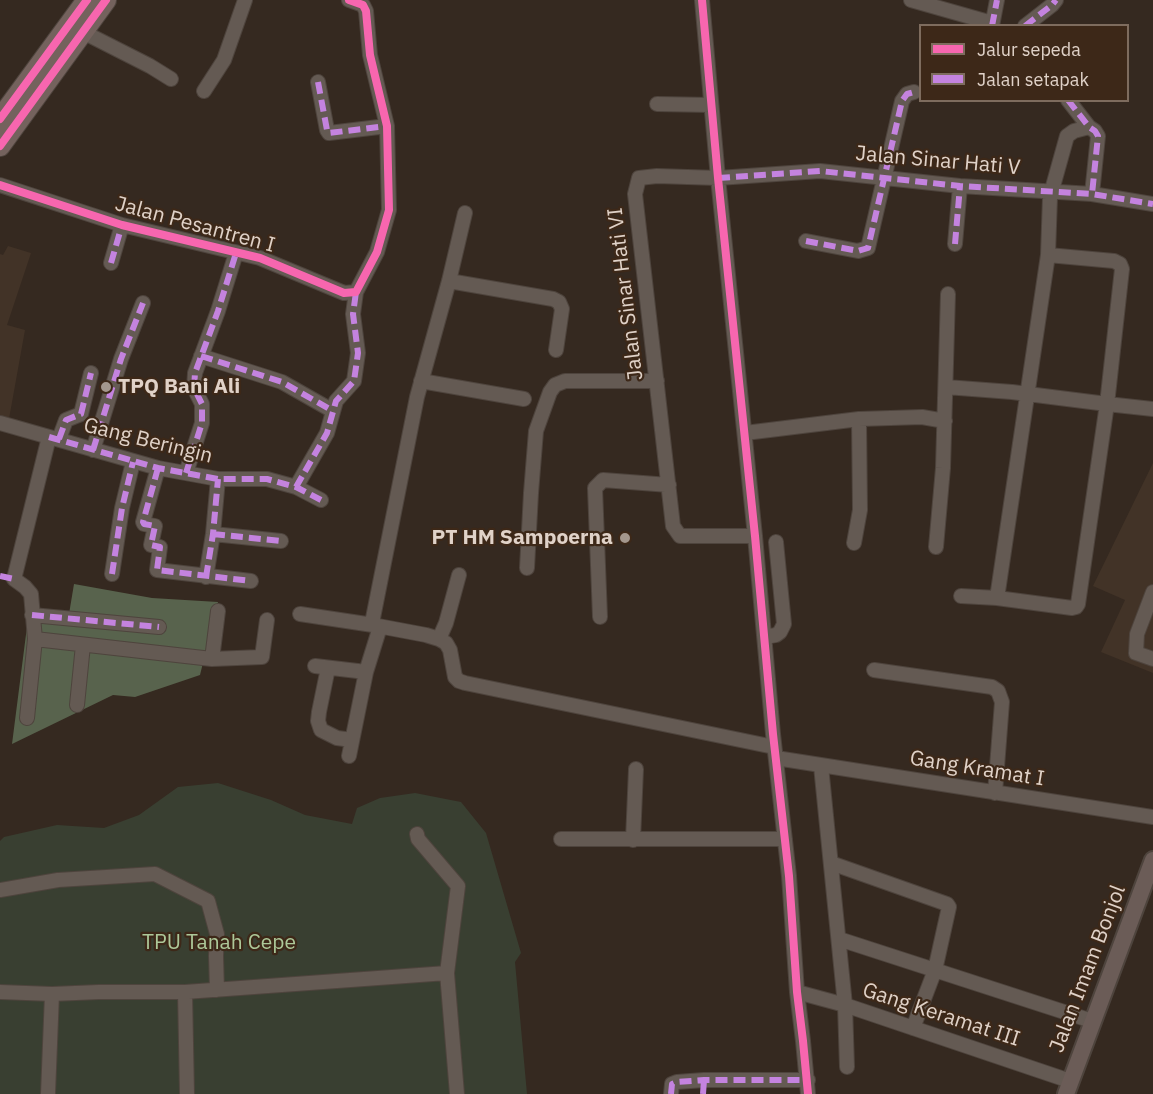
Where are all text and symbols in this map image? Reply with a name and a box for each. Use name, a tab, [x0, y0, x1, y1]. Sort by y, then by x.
legend	[919, 24, 1129, 102]
text: Jalur sepeda	[977, 38, 1081, 61]
text: Jalan setapak	[977, 68, 1089, 91]
street label: Jalan Sinar Hati V	[855, 141, 1021, 181]
street label: Jalan Pesantren I	[112, 192, 278, 258]
street label: Jalan Sinar Hati VI	[603, 206, 649, 382]
place label: TPQ Bani Ali	[118, 374, 240, 400]
marker: TPQ Bani Ali	[99, 380, 113, 394]
street label: Gang Beringin	[81, 413, 215, 469]
place label: PT HM Sampoerna	[431, 525, 613, 551]
marker: PT HM Sampoerna	[618, 531, 632, 545]
street label: Gang Kramat I	[908, 746, 1046, 792]
street label: Jalan Imam Bonjol	[1045, 882, 1131, 1056]
park label: TPU Tanah Cepe	[142, 930, 296, 956]
street label: Gang Keramat III	[859, 978, 1023, 1052]

